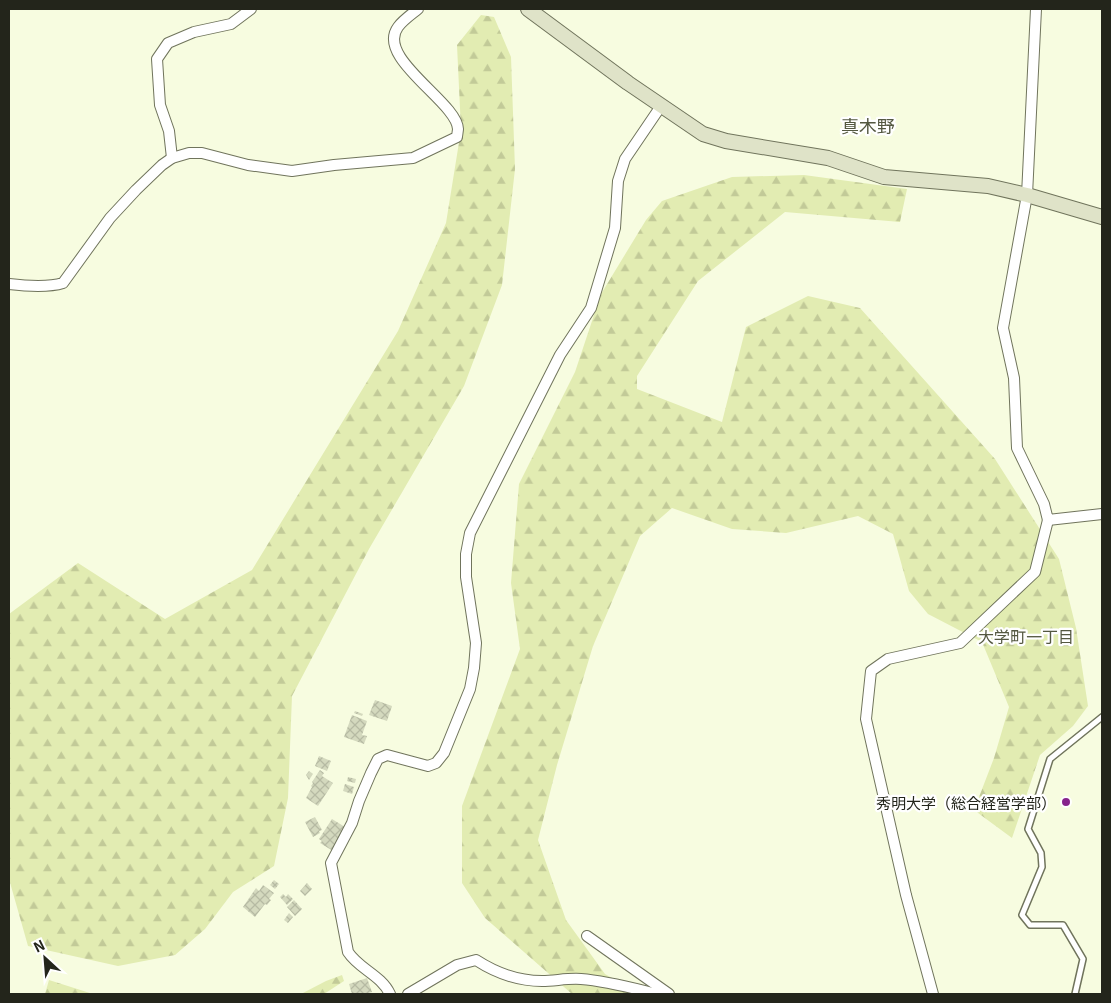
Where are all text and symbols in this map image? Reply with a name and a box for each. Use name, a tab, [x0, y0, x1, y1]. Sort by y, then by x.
district label: 真木野	[841, 112, 895, 138]
district label: 大学町一丁目	[978, 624, 1074, 648]
place label: 秀明大学（総合経営学部）	[876, 792, 1056, 813]
marker: 秀明大学（総合経営学部）	[1060, 796, 1072, 808]
north arrow	[20, 933, 70, 983]
text: N	[30, 934, 48, 957]

